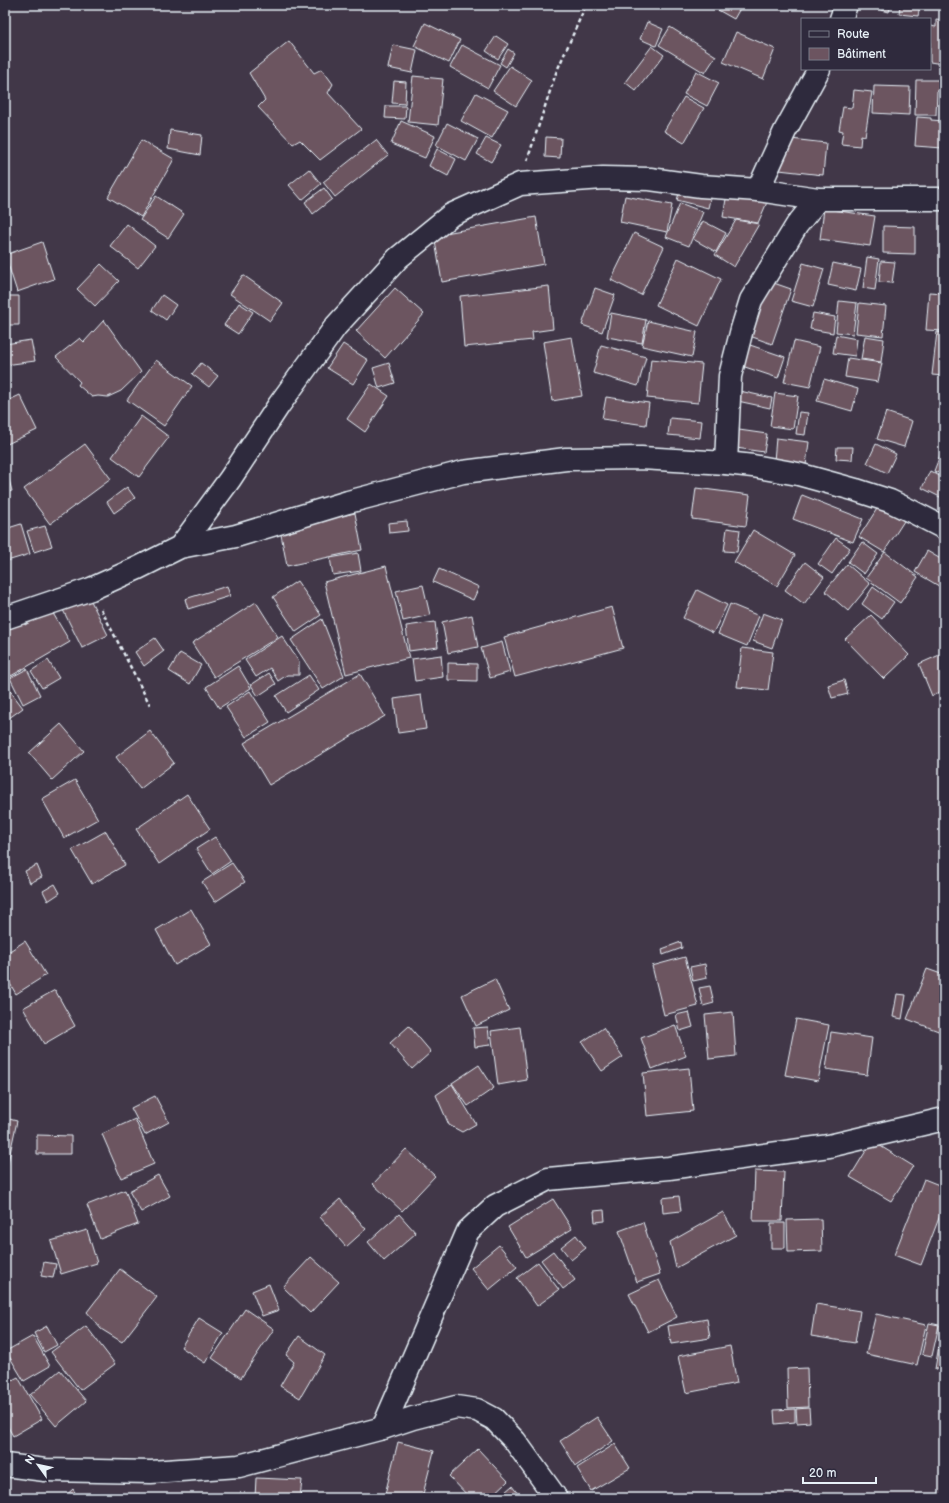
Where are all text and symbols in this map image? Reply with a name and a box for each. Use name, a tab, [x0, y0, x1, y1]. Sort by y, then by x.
legend	[801, 18, 931, 70]
text: Route	[837, 27, 869, 42]
text: Bâtiment	[837, 47, 886, 62]
north arrow	[18, 1445, 58, 1485]
text: N	[22, 1453, 38, 1467]
scale bar	[803, 1459, 876, 1485]
text: 20 m	[809, 1466, 836, 1481]

